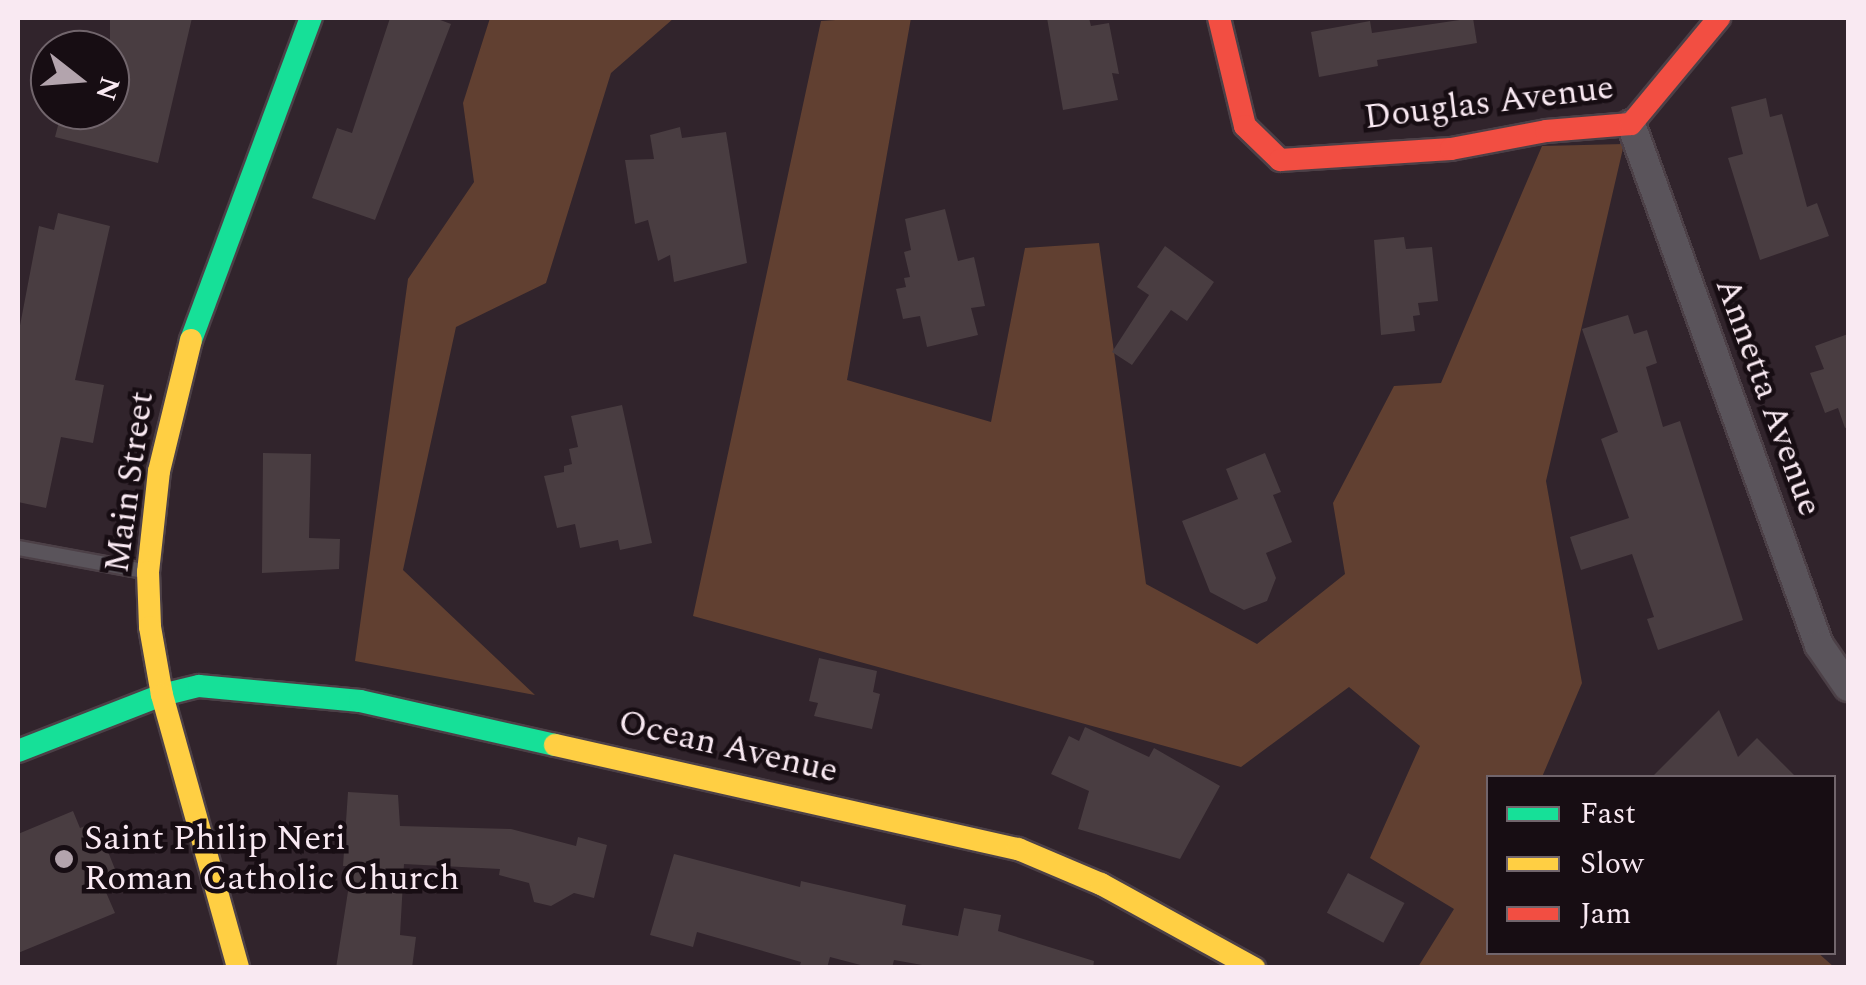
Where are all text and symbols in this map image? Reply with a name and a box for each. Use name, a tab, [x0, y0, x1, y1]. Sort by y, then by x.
north arrow	[30, 30, 130, 130]
street label: Douglas Avenue	[1362, 67, 1616, 139]
text: N	[83, 71, 131, 106]
street label: Annetta Avenue	[1705, 272, 1831, 522]
street label: Main Street	[96, 389, 164, 575]
street label: Ocean Avenue	[614, 701, 842, 793]
legend	[1486, 775, 1836, 955]
text: Fast	[1580, 791, 1636, 837]
place label: Saint Philip Neri Roman Catholic Church	[84, 818, 460, 900]
text: Slow	[1580, 841, 1644, 887]
marker: Saint Philip Neri Roman Catholic Church	[53, 848, 75, 870]
text: Jam	[1580, 891, 1631, 937]

